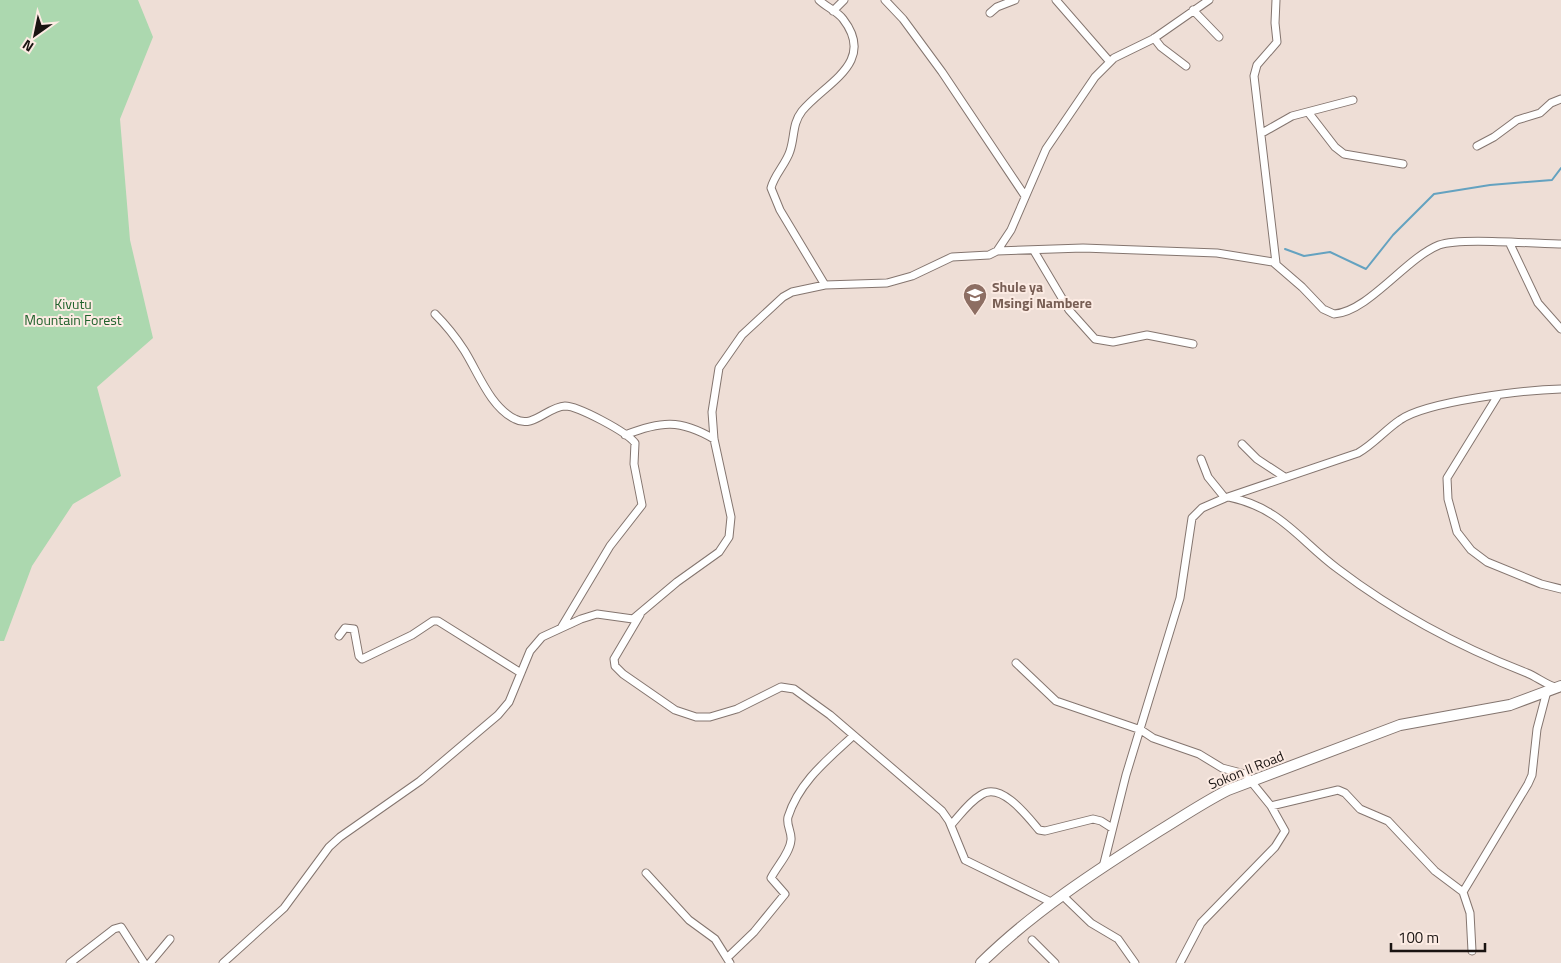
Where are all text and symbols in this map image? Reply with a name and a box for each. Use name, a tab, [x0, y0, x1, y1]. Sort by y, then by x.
north arrow	[10, 10, 60, 60]
text: N	[18, 35, 37, 58]
place label: Shule ya Msingi Nambere	[992, 276, 1092, 313]
school or university icon: Shule ya Msingi Nambere	[962, 282, 988, 316]
park label: Kivutu Mountain Forest	[24, 293, 122, 330]
street label: Sokon II Road	[1205, 745, 1287, 794]
scale bar	[1391, 920, 1485, 952]
text: 100 m	[1398, 926, 1439, 949]

